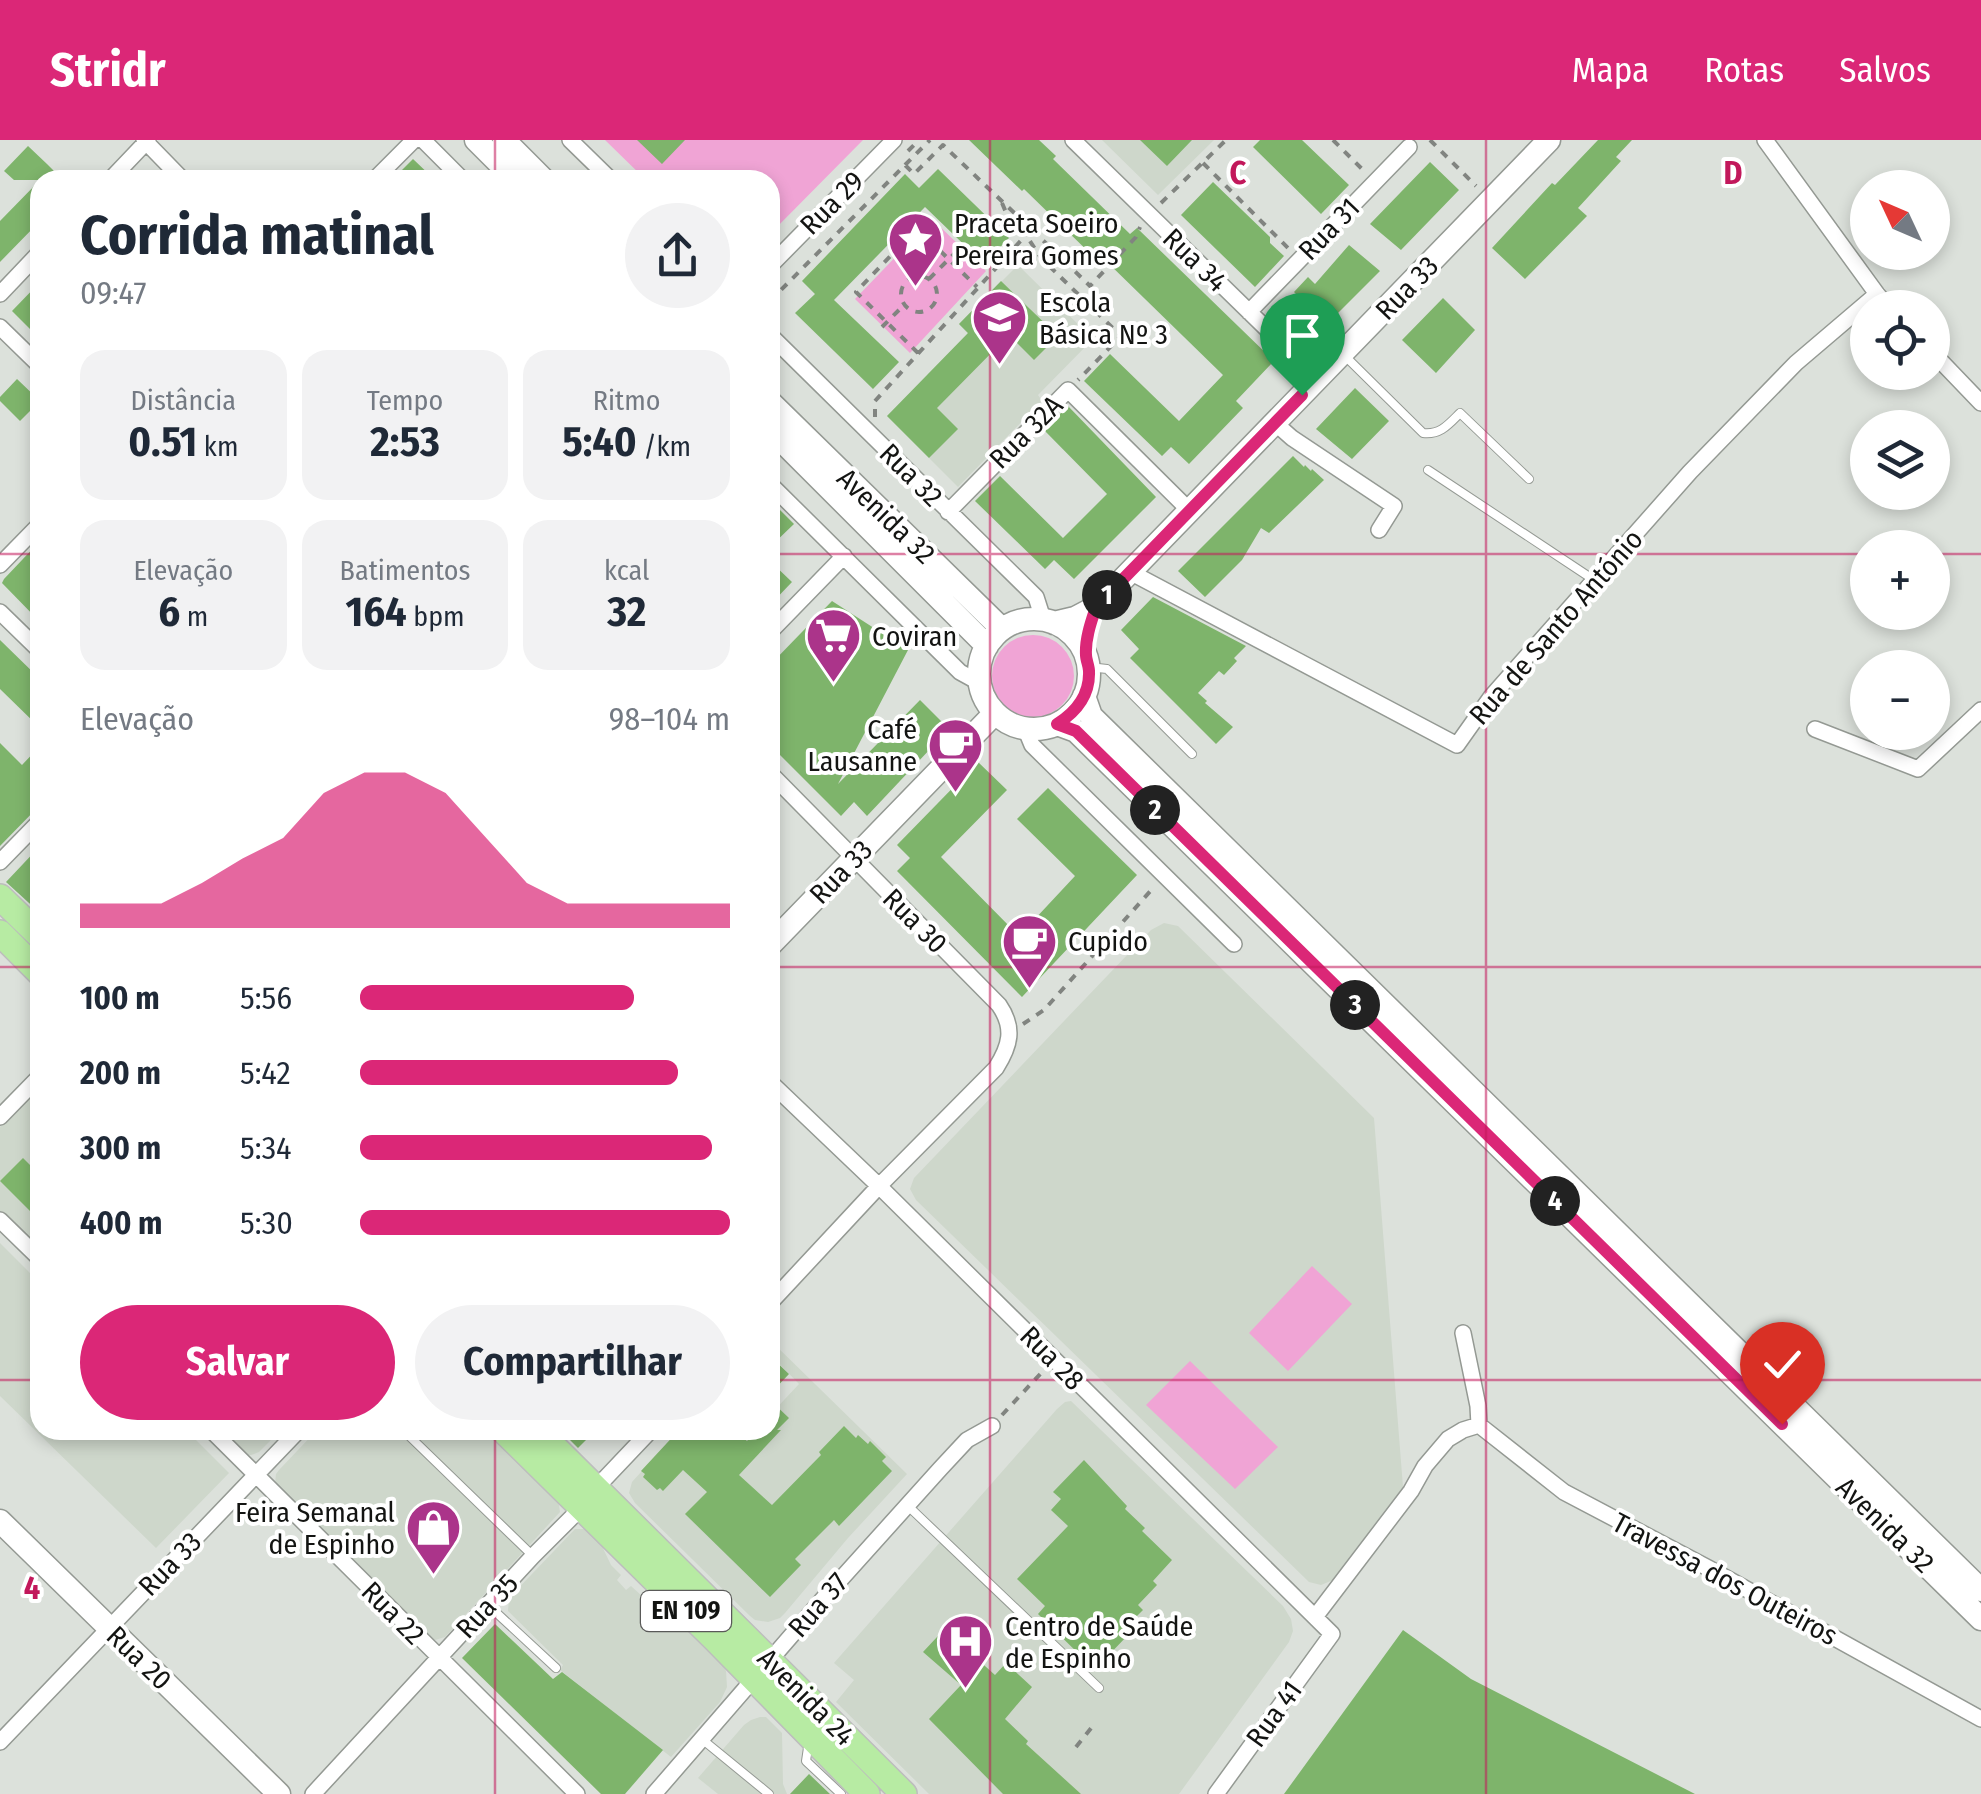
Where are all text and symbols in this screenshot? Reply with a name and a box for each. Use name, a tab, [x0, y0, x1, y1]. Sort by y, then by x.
text: Stridr	[50, 41, 166, 99]
text: Mapa	[1572, 49, 1649, 91]
text: Rotas	[1704, 49, 1784, 91]
text: Salvos	[1839, 49, 1931, 91]
text: C	[1230, 154, 1247, 192]
text: D	[1723, 154, 1743, 192]
street label: Rua 29	[793, 164, 871, 242]
north arrow	[1850, 170, 1950, 270]
map controls	[1850, 170, 1950, 750]
street label: Rua 31	[1292, 191, 1366, 267]
text: Corrida matinal	[80, 203, 434, 269]
button: share	[625, 203, 730, 308]
place label: Praceta Soeiro Pereira Gomes	[954, 207, 1119, 272]
place icon: Praceta Soeiro Pereira Gomes	[885, 209, 945, 288]
street label: Rua 34	[1156, 222, 1234, 298]
street label: Rua 33	[1369, 249, 1445, 327]
text: 09:47	[80, 274, 146, 312]
place label: Escola Básica Nº 3	[1039, 286, 1168, 351]
school or university icon: Escola Básica Nº 3	[970, 288, 1030, 367]
button: locate	[1850, 290, 1950, 390]
pin	[1260, 293, 1345, 396]
icon: arrive	[1275, 308, 1330, 363]
text: Distância	[131, 384, 236, 417]
text: Tempo	[367, 384, 443, 417]
text: Ritmo	[593, 384, 661, 417]
street label: Rua 32A	[983, 388, 1070, 475]
button: layers	[1850, 410, 1950, 510]
text: 0.51	[128, 417, 197, 467]
text: 2:53	[370, 417, 440, 467]
text: 5:40	[562, 417, 637, 467]
text: km	[197, 430, 238, 463]
text: /km	[637, 430, 691, 463]
street label: Rua 32	[873, 437, 949, 513]
street label: Avenida 32	[830, 461, 942, 571]
street label: Rua de Santo António	[1462, 523, 1650, 731]
button: +	[1850, 530, 1950, 630]
text: Elevação	[133, 554, 233, 587]
text: Batimentos	[340, 554, 470, 587]
text: kcal	[604, 554, 649, 587]
pin: 1	[1082, 570, 1132, 620]
text: 1	[1101, 578, 1113, 611]
text: 6	[158, 587, 180, 637]
text: 164	[345, 587, 407, 637]
text: 32	[607, 587, 646, 637]
text: m	[180, 600, 208, 633]
text: bpm	[407, 600, 465, 633]
supermarket icon: Coviran	[803, 606, 863, 685]
place label: Coviran	[872, 620, 957, 653]
button: −	[1850, 650, 1950, 750]
text: Elevação	[80, 700, 194, 738]
text: 98–104 m	[609, 700, 730, 738]
place label: Café Lausanne	[808, 713, 917, 778]
cafe icon: Café Lausanne	[926, 715, 986, 794]
pin: 2	[1130, 785, 1180, 835]
text: 2	[1149, 793, 1161, 826]
street label: Rua 33	[803, 833, 879, 911]
street label: Rua 30	[876, 882, 954, 960]
cafe icon: Cupido	[999, 911, 1059, 990]
place label: Cupido	[1068, 925, 1148, 958]
text: 100 m	[80, 979, 160, 1017]
text: 5:56	[240, 979, 292, 1017]
pin: 3	[1330, 980, 1380, 1030]
text: 3	[1348, 988, 1362, 1021]
text: 200 m	[80, 1054, 161, 1092]
text: 5:42	[240, 1054, 291, 1092]
text: 300 m	[80, 1129, 161, 1167]
text: 5:34	[240, 1129, 292, 1167]
pin: 4	[1530, 1176, 1580, 1226]
text: 4	[1548, 1184, 1562, 1217]
text: 400 m	[80, 1204, 162, 1242]
text: 5:30	[240, 1204, 293, 1242]
button: Salvar	[80, 1305, 395, 1420]
button: Compartilhar	[415, 1305, 730, 1420]
street label: Rua 28	[1013, 1319, 1091, 1397]
pin	[1740, 1322, 1825, 1425]
icon: check	[1755, 1337, 1810, 1392]
street label: Avenida 32	[1829, 1470, 1941, 1580]
place label: Feira Semanal de Espinho	[235, 1496, 395, 1561]
shop icon: Feira Semanal de Espinho	[404, 1498, 464, 1577]
street label: Travessa dos Outeiros	[1607, 1506, 1843, 1652]
street label: Rua 33	[132, 1525, 208, 1603]
street label: Rua 37	[781, 1566, 855, 1644]
street label: Rua 35	[449, 1567, 525, 1645]
text: 4	[24, 1569, 40, 1607]
street label: Rua 22	[355, 1575, 431, 1651]
road number: EN 109	[641, 1591, 731, 1631]
place label: Centro de Saúde de Espinho	[1005, 1610, 1193, 1675]
hospital icon: Centro de Saúde de Espinho	[936, 1612, 996, 1691]
street label: Rua 20	[100, 1619, 178, 1697]
street label: Avenida 24	[751, 1642, 861, 1752]
street label: Rua 41	[1239, 1675, 1309, 1753]

